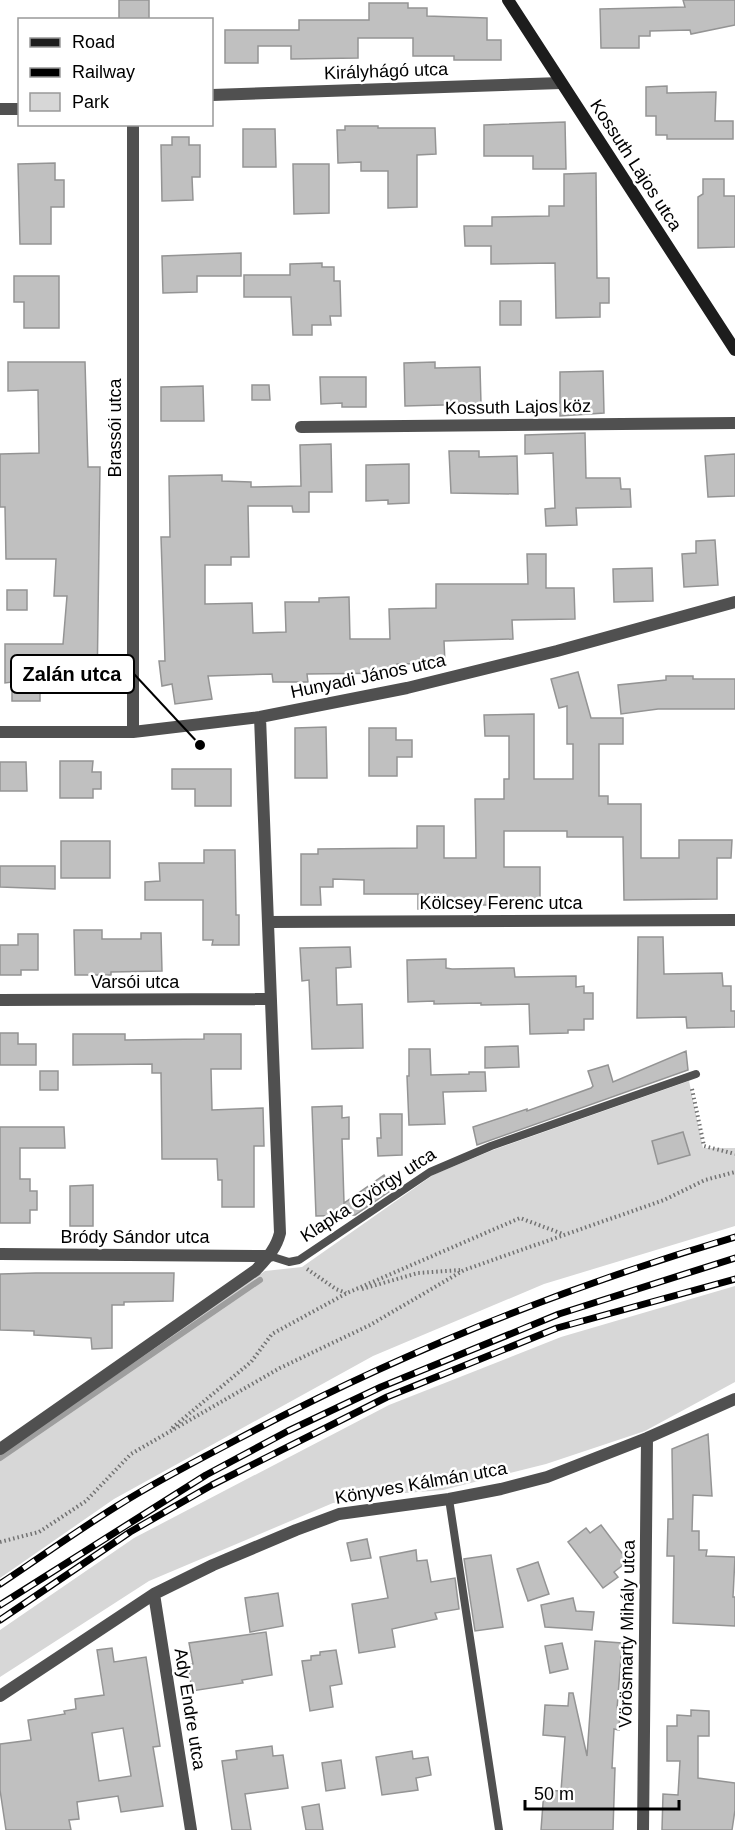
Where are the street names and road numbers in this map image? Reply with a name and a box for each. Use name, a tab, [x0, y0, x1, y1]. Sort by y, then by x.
street label: Királyhágó utca	[324, 59, 449, 83]
street label: Kossuth Lajos utca	[586, 96, 686, 235]
street label: Brassói utca	[105, 377, 125, 478]
street label: Kossuth Lajos köz	[445, 396, 591, 418]
street label: Hunyadi János utca	[289, 650, 448, 702]
street label: Kölcsey Ferenc utca	[419, 893, 584, 913]
street label: Varsói utca	[91, 972, 180, 992]
street label: Klapka György utca	[297, 1143, 440, 1246]
street label: Bródy Sándor utca	[60, 1227, 211, 1247]
street label: Könyves Kálmán utca	[334, 1458, 509, 1508]
street label: Vörösmarty Mihály utca	[615, 1539, 639, 1728]
street label: Ady Endre utca	[170, 1647, 210, 1772]

